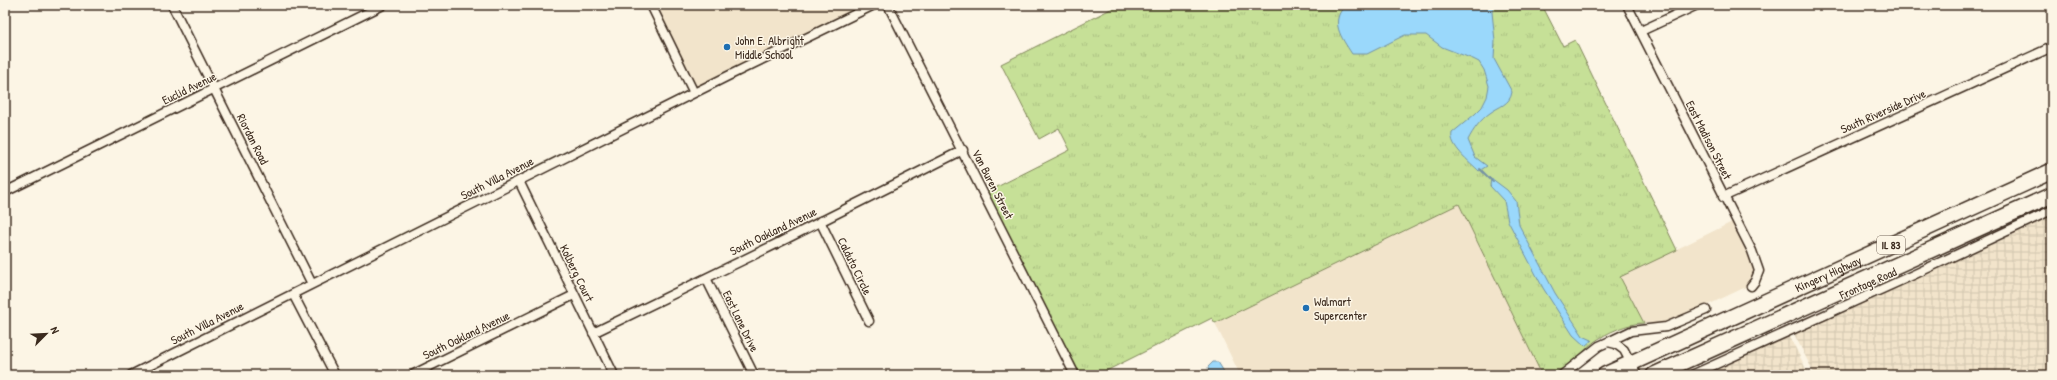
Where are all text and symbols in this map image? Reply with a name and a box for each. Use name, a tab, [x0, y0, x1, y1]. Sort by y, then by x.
place label: John E. Albright Middle School	[735, 32, 805, 63]
marker: John E. Albright Middle School	[722, 42, 732, 52]
street label: Euclid Avenue	[159, 67, 219, 108]
street label: South Riverside Drive	[1838, 85, 1928, 137]
street label: East Madison Street	[1682, 98, 1737, 183]
street label: Riordan Road	[233, 111, 273, 168]
street label: Van Buren Street	[968, 146, 1018, 223]
street label: South Villa Avenue	[458, 152, 537, 204]
street label: South Oakland Avenue	[727, 203, 819, 259]
street label: Calduto Circle	[834, 234, 876, 298]
road number: IL 83	[1877, 236, 1905, 254]
street label: Kolberg Court	[556, 242, 599, 305]
street label: Kingery Highway	[1792, 251, 1864, 296]
street label: Frontage Road	[1836, 263, 1899, 304]
street label: East Lane Drive	[719, 288, 763, 355]
place label: Walmart Supercenter	[1314, 293, 1368, 324]
street label: South Villa Avenue	[168, 297, 247, 349]
marker: Walmart Supercenter	[1301, 303, 1311, 313]
street label: South Oakland Avenue	[420, 307, 512, 363]
north arrow	[26, 314, 66, 354]
text: N	[48, 324, 63, 336]

